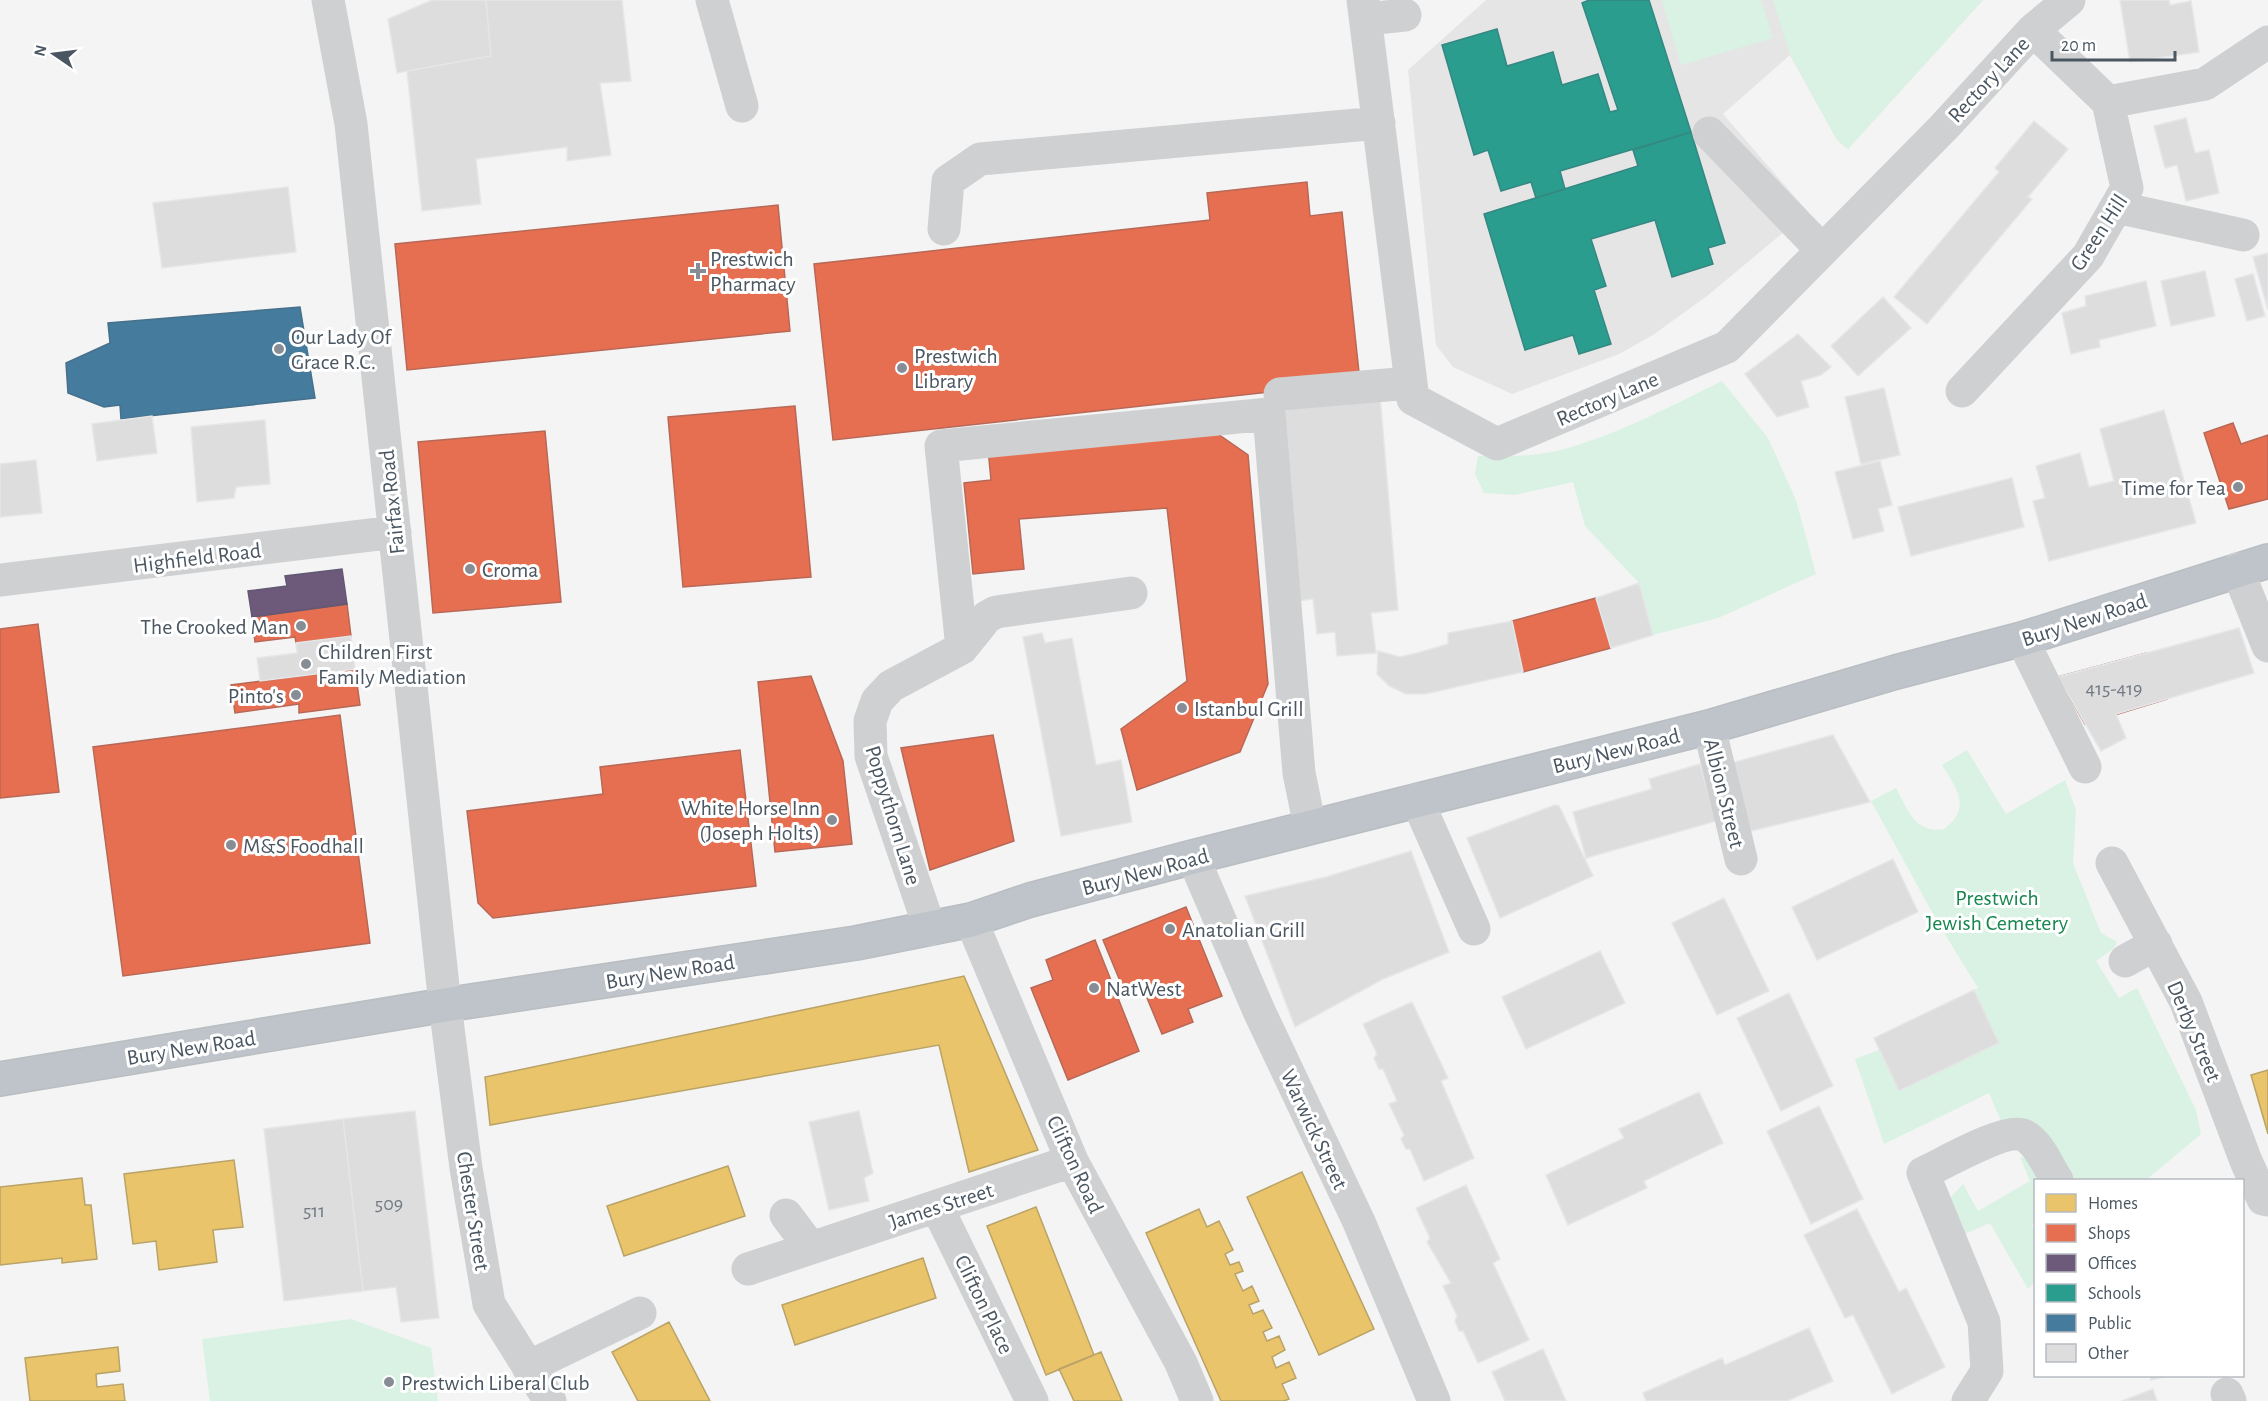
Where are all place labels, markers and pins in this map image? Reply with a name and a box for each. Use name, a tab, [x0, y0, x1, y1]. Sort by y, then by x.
place label: Prestwich Pharmacy	[710, 248, 796, 295]
marker: Prestwich Pharmacy	[691, 264, 705, 278]
place label: Our Lady Of Grace R.C.	[291, 326, 392, 373]
marker: Our Lady Of Grace R.C.	[272, 342, 286, 356]
place label: Prestwich Library	[914, 345, 998, 392]
marker: Prestwich Library	[895, 361, 909, 375]
place label: Time for Tea	[2121, 477, 2226, 499]
marker: Time for Tea	[2231, 480, 2245, 494]
place label: Croma	[482, 559, 538, 581]
marker: Croma	[463, 562, 477, 576]
place label: The Crooked Man	[140, 616, 289, 638]
marker: The Crooked Man	[294, 619, 308, 633]
place label: Children First Family Mediation	[318, 641, 466, 688]
marker: Children First Family Mediation	[299, 657, 313, 671]
place label: Pinto's	[228, 685, 284, 707]
marker: Pinto's	[289, 688, 303, 702]
place label: Istanbul Grill	[1194, 698, 1304, 720]
marker: Istanbul Grill	[1175, 701, 1189, 715]
place label: White Horse Inn (Joseph Holts)	[681, 797, 820, 844]
marker: White Horse Inn (Joseph Holts)	[825, 813, 839, 827]
place label: M&S Foodhall	[243, 835, 364, 857]
marker: M&S Foodhall	[224, 838, 238, 852]
place label: Anatolian Grill	[1182, 919, 1305, 941]
marker: Anatolian Grill	[1163, 922, 1177, 936]
place label: NatWest	[1106, 978, 1181, 1000]
marker: NatWest	[1087, 981, 1101, 995]
place label: Prestwich Liberal Club	[401, 1372, 590, 1394]
marker: Prestwich Liberal Club	[382, 1375, 396, 1389]

